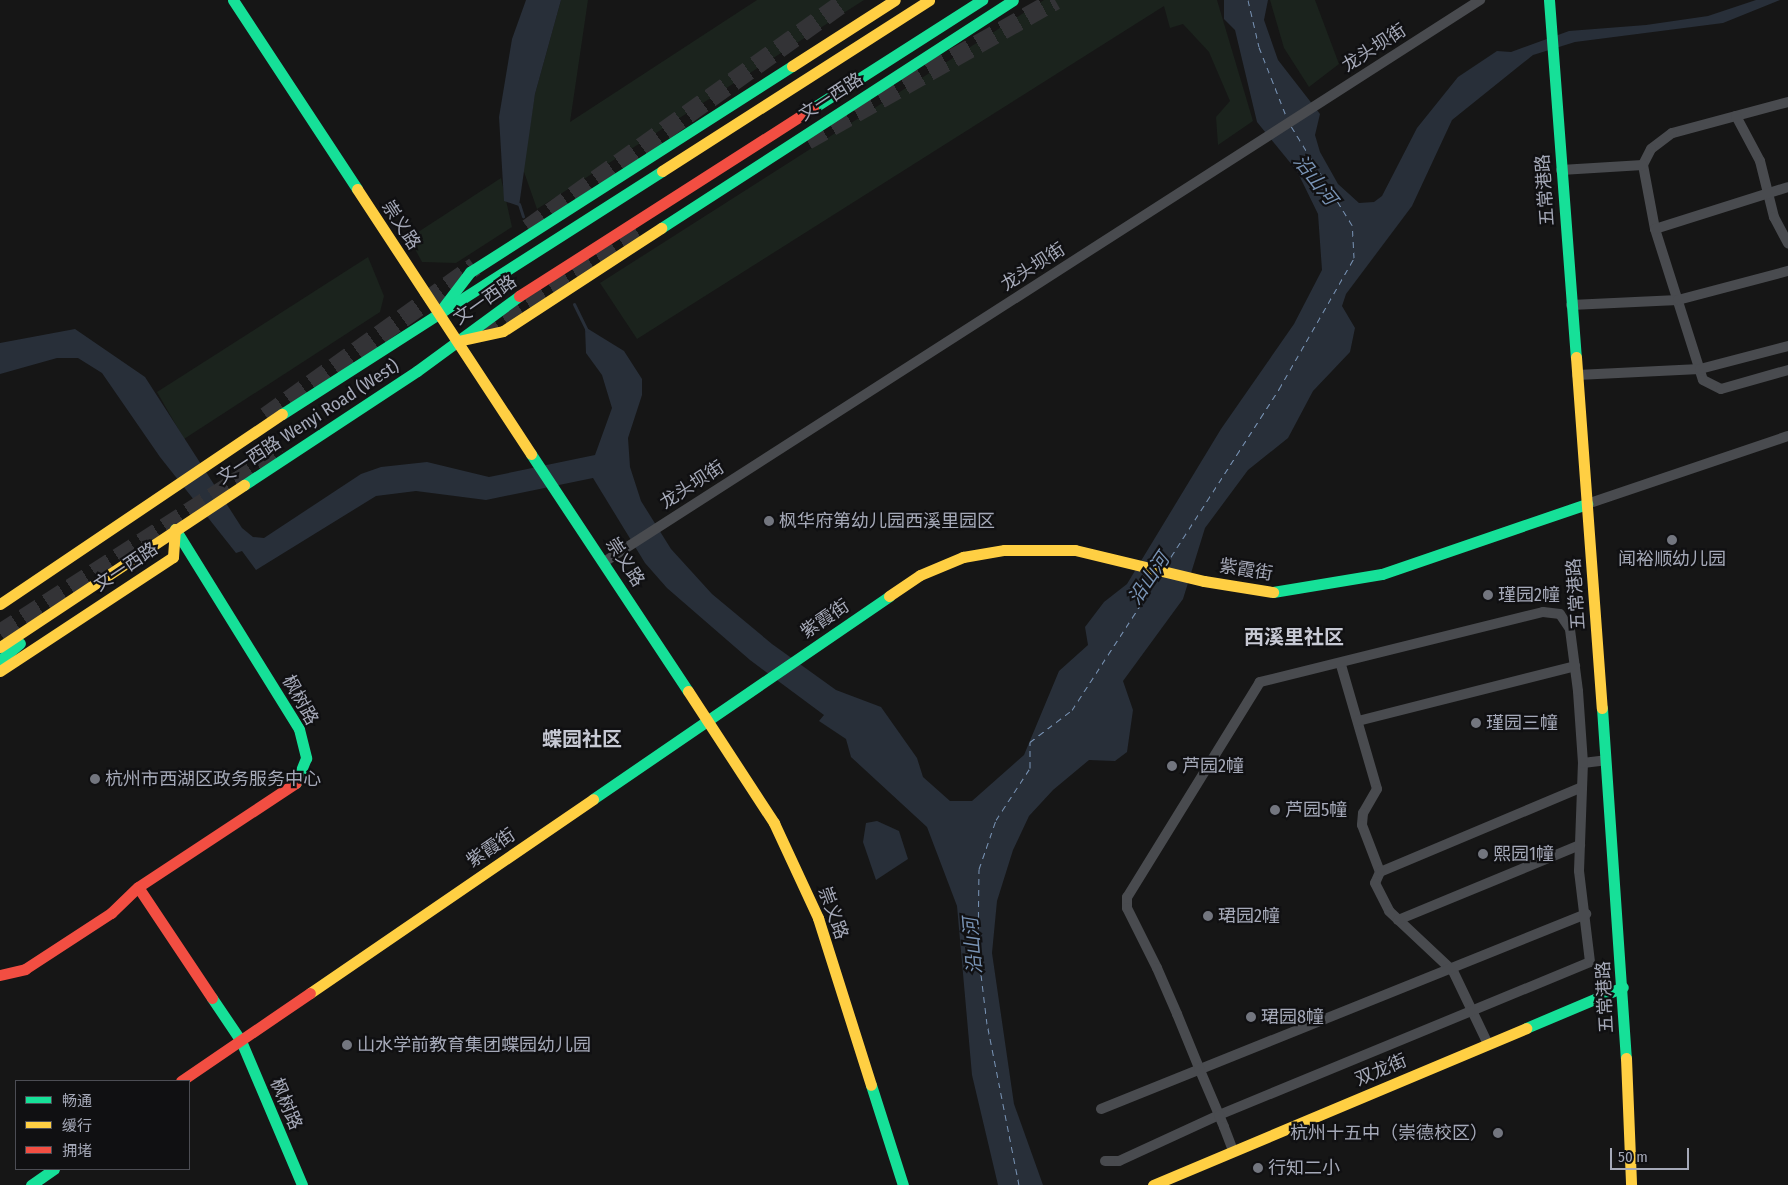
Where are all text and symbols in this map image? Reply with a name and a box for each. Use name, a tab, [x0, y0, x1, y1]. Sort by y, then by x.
street label: 龙头坝街	[1338, 19, 1410, 77]
street label: 文一西路	[795, 68, 867, 126]
water label: 沿山河	[1288, 151, 1342, 209]
street label: 五常港路	[1532, 153, 1558, 227]
street label: 崇义路	[377, 196, 425, 254]
street label: 龙头坝街	[997, 238, 1069, 296]
street label: 文一西路	[449, 271, 521, 329]
street label: 文一西路 Wenyi Road (West)	[213, 355, 403, 489]
street label: 龙头坝街	[656, 456, 728, 514]
place label: 枫华府第幼儿园西溪里园区	[779, 510, 995, 532]
marker: 枫华府第幼儿园西溪里园区	[763, 515, 775, 527]
street label: 崇义路	[601, 533, 649, 591]
marker: 闻裕顺幼儿园	[1666, 534, 1678, 546]
street label: 文一西路	[90, 538, 162, 596]
place label: 闻裕顺幼儿园	[1618, 548, 1726, 570]
water label: 沿山河	[1124, 549, 1174, 609]
street label: 紫霞街	[1218, 555, 1274, 585]
street label: 五常港路	[1563, 557, 1589, 631]
place label: 瑾园2幢	[1498, 584, 1560, 606]
marker: 瑾园2幢	[1482, 589, 1494, 601]
street label: 紫霞街	[797, 595, 853, 643]
district label: 西溪里社区	[1244, 625, 1344, 649]
street label: 枫树路	[277, 671, 323, 729]
place label: 瑾园三幢	[1486, 712, 1558, 734]
marker: 瑾园三幢	[1470, 717, 1482, 729]
district label: 蝶园社区	[542, 727, 622, 751]
place label: 芦园2幢	[1182, 755, 1244, 777]
marker: 芦园2幢	[1166, 760, 1178, 772]
place label: 杭州市西湖区政务服务中心	[105, 768, 321, 790]
marker: 杭州市西湖区政务服务中心	[89, 773, 101, 785]
place label: 芦园5幢	[1285, 799, 1347, 821]
marker: 芦园5幢	[1269, 804, 1281, 816]
street label: 紫霞街	[463, 824, 519, 872]
place label: 熙园1幢	[1493, 843, 1554, 865]
marker: 熙园1幢	[1477, 848, 1489, 860]
street label: 崇义路	[814, 884, 852, 942]
place label: 珺园2幢	[1218, 905, 1280, 927]
marker: 珺园2幢	[1202, 910, 1214, 922]
water label: 沿山河	[959, 917, 987, 975]
street label: 五常港路	[1592, 960, 1618, 1034]
place label: 珺园8幢	[1261, 1006, 1324, 1028]
marker: 珺园8幢	[1245, 1011, 1257, 1023]
place label: 山水学前教育集团蝶园幼儿园	[357, 1034, 591, 1056]
marker: 山水学前教育集团蝶园幼儿园	[341, 1039, 353, 1051]
street label: 双龙街	[1352, 1050, 1410, 1090]
street label: 枫树路	[266, 1075, 306, 1133]
legend	[15, 1080, 190, 1170]
text: 畅通	[62, 1092, 92, 1110]
text: 缓行	[62, 1117, 92, 1135]
place label: 杭州十五中（崇德校区）	[1290, 1122, 1488, 1144]
marker: 杭州十五中（崇德校区）	[1492, 1127, 1504, 1139]
scale bar	[1613, 1138, 1692, 1170]
text: 拥堵	[62, 1142, 92, 1160]
text: 50 m	[1618, 1148, 1648, 1166]
place label: 行知二小	[1268, 1157, 1340, 1179]
marker: 行知二小	[1252, 1162, 1264, 1174]

